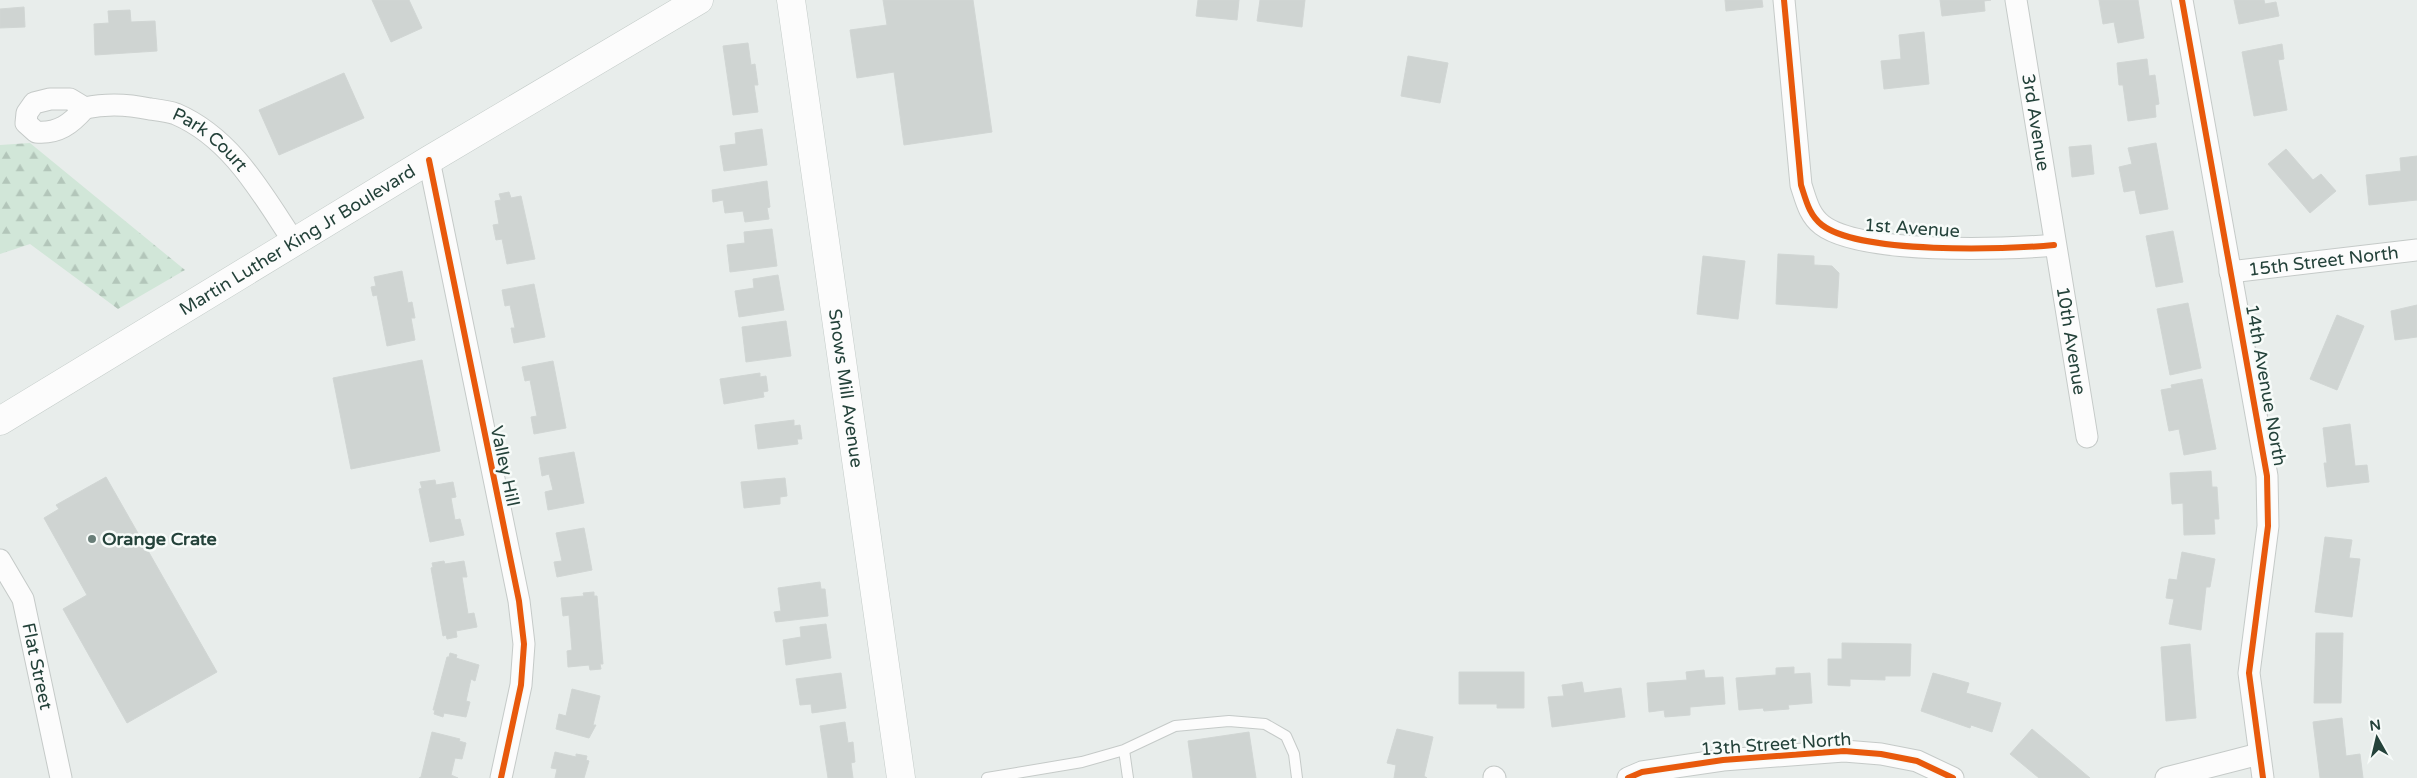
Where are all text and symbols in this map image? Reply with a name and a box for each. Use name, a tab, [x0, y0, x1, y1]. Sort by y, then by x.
street label: 3rd Avenue	[2017, 72, 2055, 173]
street label: Park Court	[169, 103, 253, 176]
street label: Martin Luther King Jr Boulevard	[175, 160, 419, 320]
street label: 1st Avenue	[1863, 214, 1961, 242]
street label: 15th Street North	[2247, 241, 2400, 281]
street label: 10th Avenue	[2052, 285, 2091, 396]
street label: 14th Avenue North	[2241, 302, 2291, 468]
street label: Snows Mill Avenue	[824, 307, 868, 469]
street label: Valley Hill	[486, 424, 524, 508]
place label: Orange Crate	[102, 528, 217, 550]
marker: Orange Crate	[86, 533, 98, 545]
street label: Flat Street	[17, 621, 57, 712]
north arrow	[2352, 713, 2402, 763]
text: N	[2369, 716, 2382, 735]
street label: 13th Street North	[1700, 728, 1852, 760]

